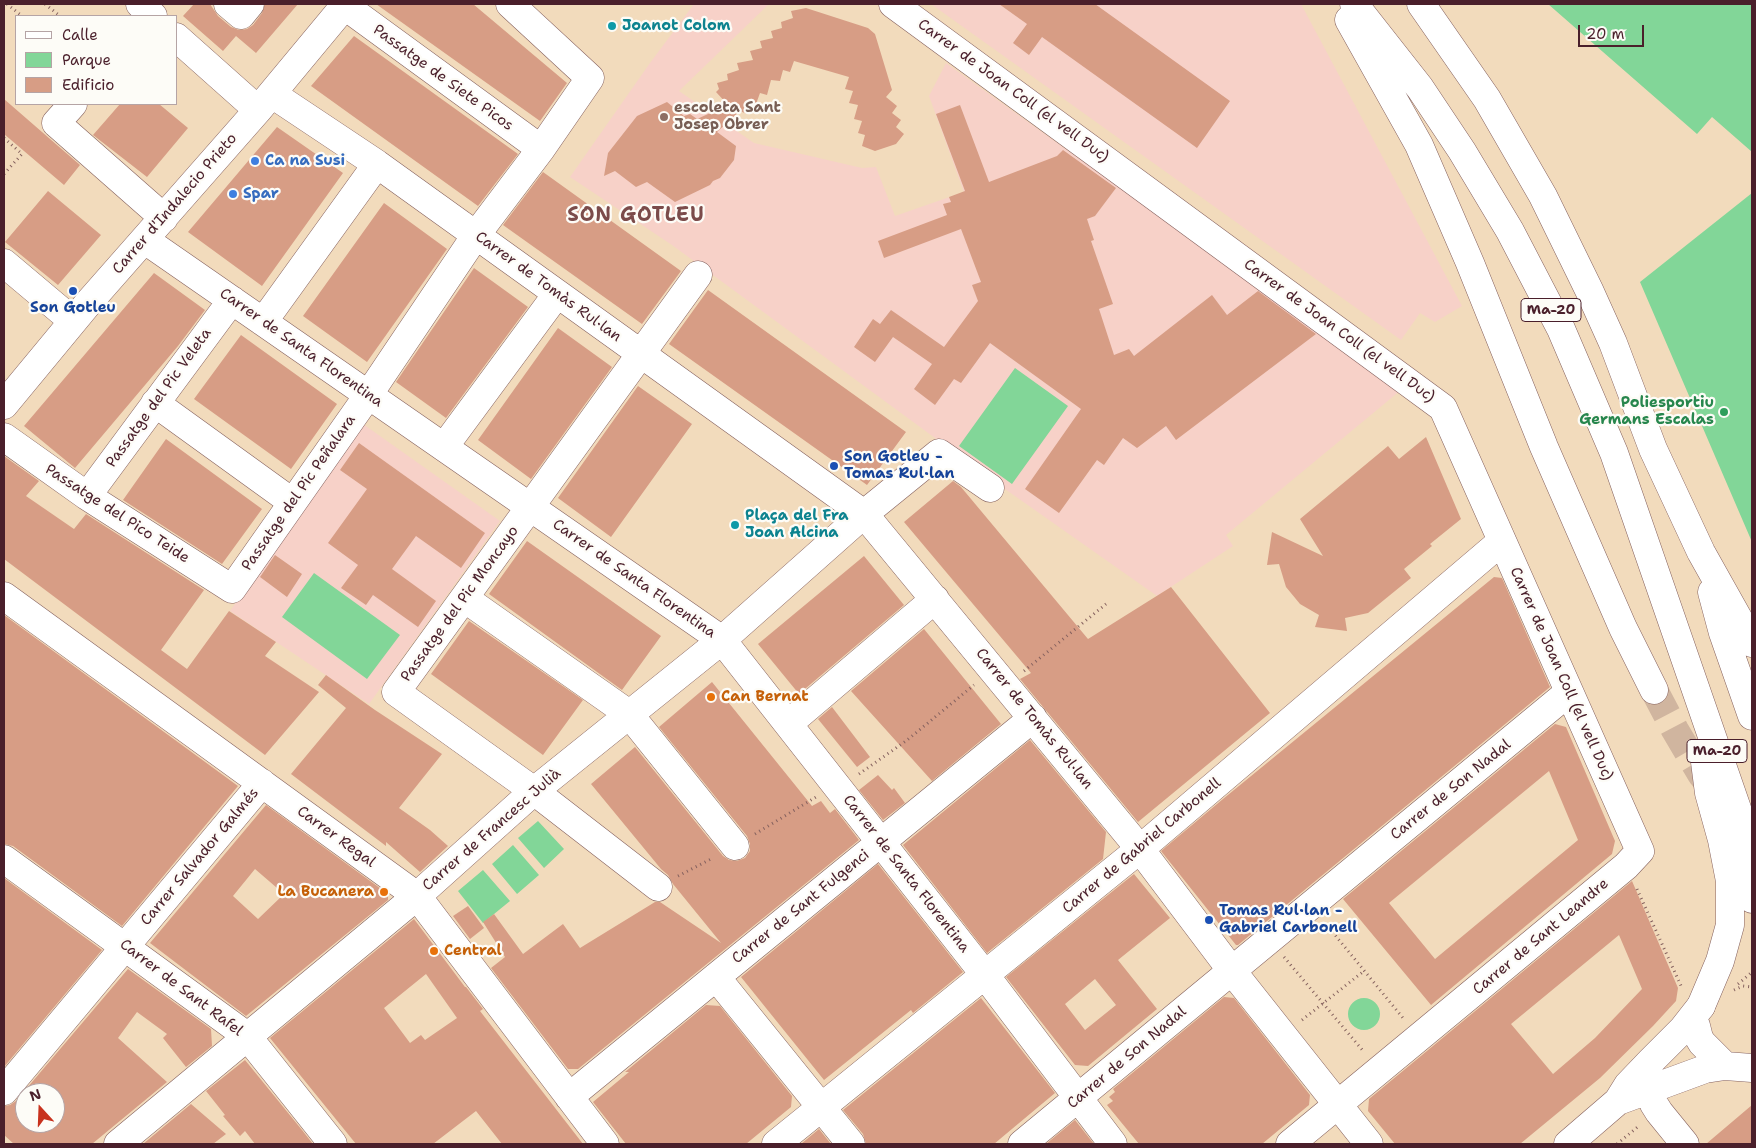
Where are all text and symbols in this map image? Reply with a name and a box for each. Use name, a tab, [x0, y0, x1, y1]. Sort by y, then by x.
legend	[15, 15, 178, 105]
scale bar	[1581, 15, 1647, 47]
street label: Carrer de Joan Coll (el vell Duc)	[914, 16, 1112, 166]
place label: Joanot Colom	[622, 17, 730, 35]
marker: Joanot Colom	[606, 20, 618, 32]
street label: Passatge de Siete Picos	[369, 21, 517, 135]
text: 20 m	[1586, 24, 1625, 44]
text: Calle	[62, 25, 98, 45]
text: Parque	[62, 50, 111, 70]
text: Edificio	[62, 75, 114, 95]
place label: escoleta Sant Josep Obrer	[674, 99, 781, 134]
marker: escoleta Sant Josep Obrer	[658, 111, 670, 123]
street label: Carrer d'Indalecio Prieto	[109, 130, 241, 278]
place label: Ca na Susi	[265, 152, 345, 170]
marker: Ca na Susi	[249, 155, 261, 167]
place label: Spar	[243, 185, 279, 203]
marker: Spar	[227, 188, 239, 200]
district label: SON GOTLEU	[566, 204, 706, 228]
street label: Carrer de Tomàs Rul·lan	[471, 228, 625, 346]
street label: Carrer de Joan Coll (el vell Duc)	[1240, 256, 1438, 406]
marker: Son Gotleu	[67, 285, 79, 297]
street label: Carrer de Santa Florentina	[216, 285, 386, 411]
road number: Ma-20	[1521, 298, 1581, 322]
place label: Son Gotleu	[30, 299, 116, 317]
street label: Passatge del Pic Veleta	[102, 325, 216, 471]
place label: Poliesportiu Germans Escalas	[1579, 394, 1714, 429]
marker: Poliesportiu Germans Escalas	[1718, 406, 1730, 418]
street label: Passatge del Pic Peñalara	[238, 412, 360, 574]
place label: Son Gotleu - Tomas Rul·lan	[844, 448, 954, 483]
marker: Son Gotleu - Tomas Rul·lan	[828, 460, 840, 472]
street label: Passatge del Pico Teide	[41, 461, 193, 567]
place label: Plaça del Fra Joan Alcina	[745, 507, 849, 542]
street label: Carrer de Santa Florentina	[549, 516, 719, 642]
marker: Plaça del Fra Joan Alcina	[729, 519, 741, 531]
street label: Passatge del Pic Moncayo	[397, 522, 523, 686]
street label: Carrer de Joan Coll (el vell Duc)	[1506, 565, 1616, 783]
street label: Carrer de Tomàs Rul·lan	[972, 645, 1096, 793]
place label: Can Bernat	[721, 688, 809, 706]
marker: Can Bernat	[705, 691, 717, 703]
street label: Carrer de Son Nadal	[1387, 736, 1515, 844]
road number: Ma-20	[1687, 739, 1747, 762]
street label: Carrer de Francesc Julià	[419, 765, 565, 895]
street label: Carrer de Gabriel Carbonell	[1059, 774, 1225, 918]
street label: Carrer Salvador Galmés	[137, 785, 263, 929]
street label: Carrer de Santa Florentina	[839, 792, 973, 956]
street label: Carrer Regal	[293, 802, 379, 872]
street label: Carrer de Sant Fulgenci	[729, 846, 873, 968]
street label: Carrer de Sant Leandre	[1470, 875, 1612, 999]
place label: La Bucanera	[278, 883, 374, 901]
marker: La Bucanera	[378, 886, 390, 898]
place label: Tomas Rul·lan - Gabriel Carbonell	[1219, 902, 1357, 937]
marker: Tomas Rul·lan - Gabriel Carbonell	[1203, 914, 1215, 926]
street label: Carrer de Sant Rafel	[116, 936, 246, 1040]
place label: Central	[444, 942, 502, 960]
marker: Central	[428, 945, 440, 957]
street label: Carrer de Son Nadal	[1064, 1003, 1190, 1113]
north arrow	[15, 1083, 65, 1133]
text: N	[27, 1084, 44, 1105]

